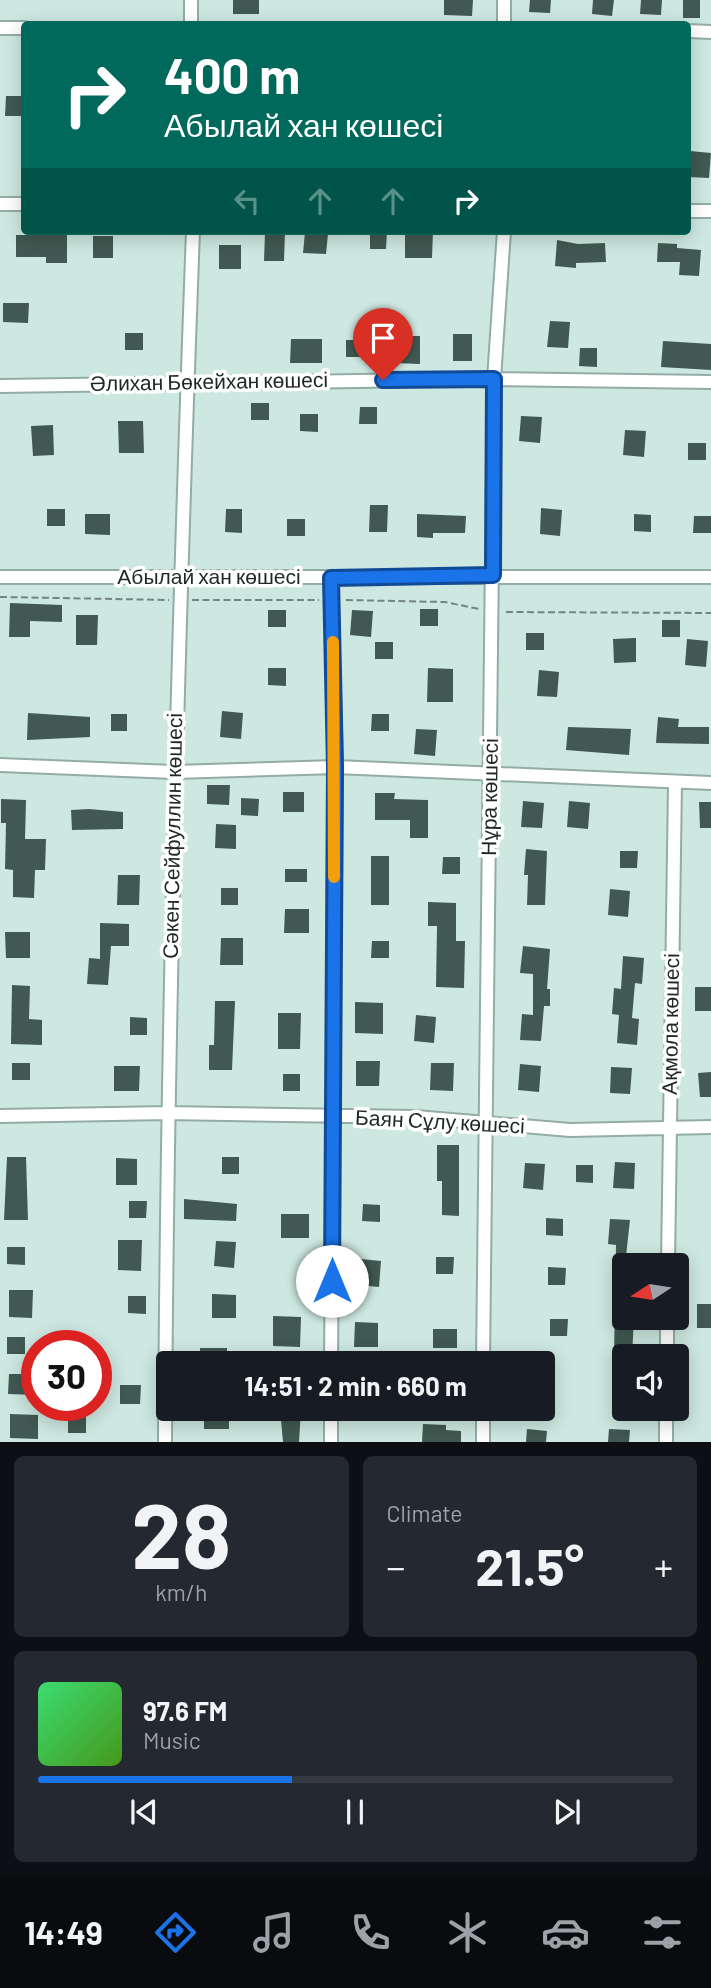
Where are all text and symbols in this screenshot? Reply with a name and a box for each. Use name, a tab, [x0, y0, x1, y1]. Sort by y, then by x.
text: 400 m	[164, 45, 300, 104]
icon: right	[49, 49, 140, 140]
text: Абылай хан көшесі	[164, 105, 443, 143]
icon: left	[228, 182, 266, 220]
icon: ahead	[301, 182, 339, 220]
icon: ahead	[374, 182, 412, 220]
icon: right	[447, 182, 485, 220]
pin	[353, 308, 413, 380]
icon: arrive	[364, 319, 402, 357]
street label: Әлихан Бөкейхан көшесі	[90, 366, 328, 395]
street label: Абылай хан көшесі	[117, 563, 301, 588]
street label: Сәкен Сейфуллин көшесі	[157, 713, 186, 959]
street label: Нұра көшесі	[475, 738, 502, 856]
street label: Ақмола көшесі	[656, 953, 683, 1095]
street label: Баян Сұлу көшесі	[355, 1104, 526, 1137]
position arrow	[295, 1244, 369, 1318]
north arrow	[612, 1253, 690, 1330]
map controls	[612, 1253, 689, 1421]
speed limit sign: 30	[21, 1330, 112, 1421]
button: sound	[612, 1344, 689, 1421]
text: 14:51 · 2 min · 660 m	[244, 1370, 467, 1401]
text: 28	[131, 1478, 231, 1587]
text: Climate	[387, 1499, 463, 1527]
text: 21.5°	[475, 1534, 584, 1596]
text: −	[387, 1543, 406, 1589]
text: +	[654, 1543, 673, 1589]
text: km/h	[155, 1578, 207, 1606]
text: 97.6 FM	[143, 1695, 227, 1726]
text: Music	[143, 1726, 201, 1754]
icon: previous	[125, 1793, 163, 1831]
icon: pause	[336, 1793, 374, 1831]
icon: next	[548, 1793, 586, 1831]
icon: directions	[151, 1908, 200, 1957]
icon: music	[249, 1908, 298, 1957]
icon: phone	[346, 1908, 395, 1957]
icon: climate	[443, 1908, 492, 1957]
icon: car	[541, 1908, 590, 1957]
icon: filters	[638, 1908, 687, 1957]
text: 14:49	[24, 1913, 103, 1951]

